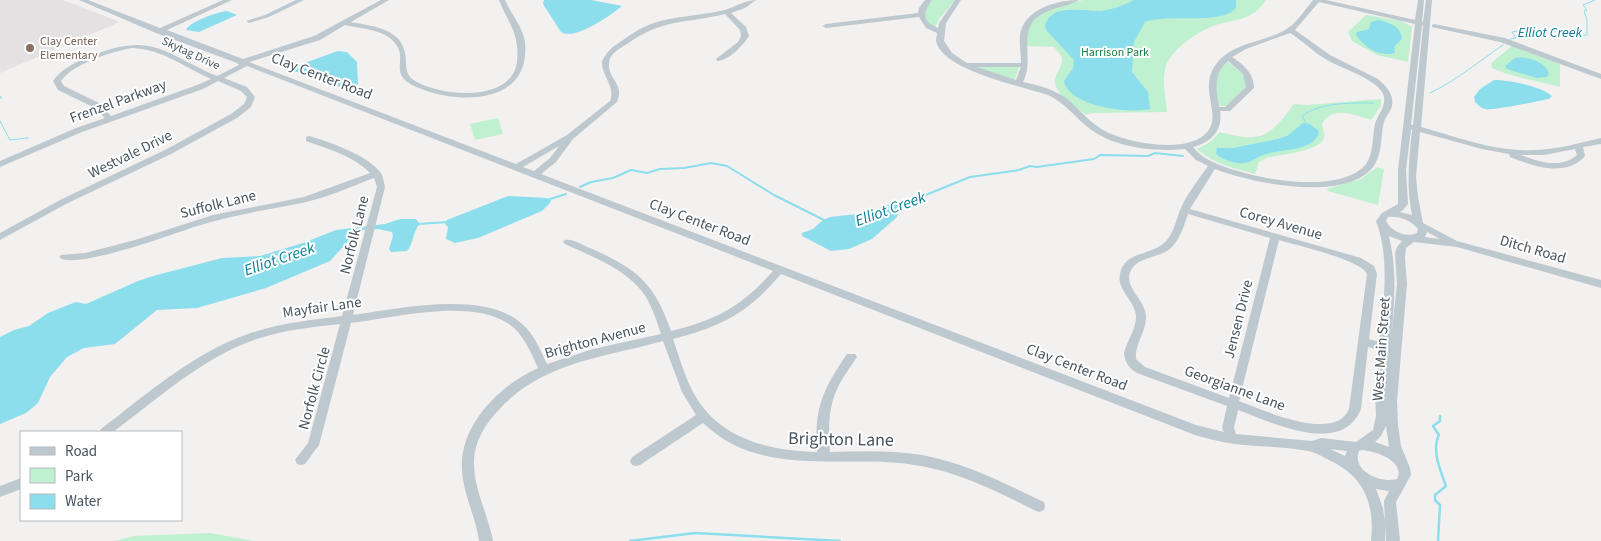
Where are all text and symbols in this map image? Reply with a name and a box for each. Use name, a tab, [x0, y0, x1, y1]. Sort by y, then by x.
water label: Elliot Creek	[1518, 23, 1582, 43]
place label: Clay Center Elementary	[40, 33, 98, 64]
street label: Skytag Drive	[159, 33, 223, 74]
marker: Clay Center Elementary	[24, 42, 36, 54]
park label: Harrison Park	[1081, 44, 1149, 61]
street label: Clay Center Road	[268, 48, 375, 105]
street label: Frenzel Parkway	[67, 74, 169, 129]
street label: Westvale Drive	[85, 125, 176, 184]
street label: Suffolk Lane	[178, 185, 258, 224]
water label: Elliot Creek	[852, 186, 929, 232]
street label: Norfolk Lane	[335, 194, 374, 277]
street label: Clay Center Road	[646, 194, 753, 251]
street label: Corey Avenue	[1237, 202, 1325, 245]
street label: Ditch Road	[1497, 230, 1568, 269]
water label: Elliot Creek	[241, 236, 318, 281]
street label: Jensen Drive	[1219, 278, 1258, 361]
street label: Mayfair Lane	[281, 292, 363, 323]
street label: West Main Street	[1367, 296, 1396, 402]
street label: Brighton Avenue	[542, 317, 648, 364]
street label: Clay Center Road	[1023, 339, 1130, 396]
street label: Norfolk Circle	[293, 344, 336, 432]
street label: Georgianne Lane	[1181, 360, 1288, 416]
street label: Brighton Lane	[788, 426, 894, 453]
legend	[20, 431, 182, 521]
text: Road	[65, 441, 97, 462]
text: Park	[65, 466, 94, 487]
text: Water	[65, 491, 102, 512]

